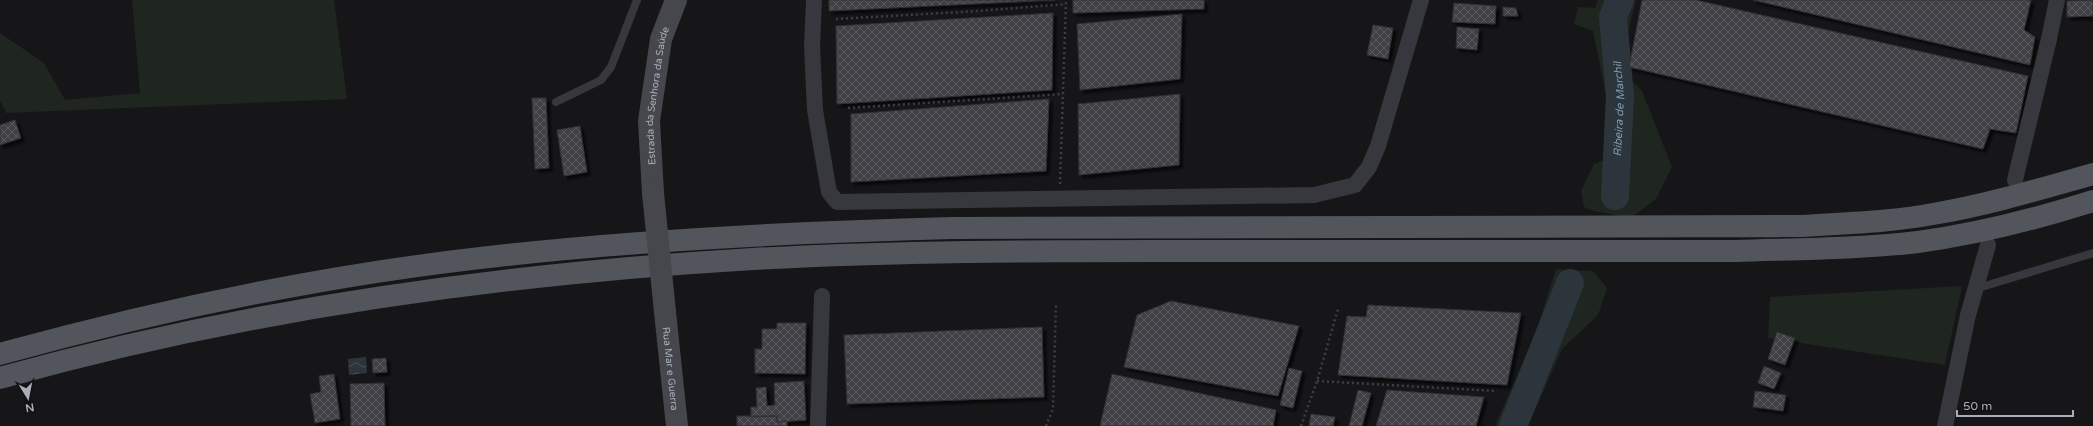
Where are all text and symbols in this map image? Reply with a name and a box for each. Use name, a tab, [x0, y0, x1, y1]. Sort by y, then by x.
street label: Estrada da Senhora da Saúde	[644, 25, 672, 165]
water label: Ribeira de Marchil	[1611, 60, 1627, 157]
street label: Rua Mar e Guerra	[660, 326, 680, 411]
north arrow	[8, 378, 48, 418]
scale bar	[1957, 392, 2073, 418]
text: 50 m	[1963, 399, 1992, 413]
text: N	[24, 400, 35, 415]

